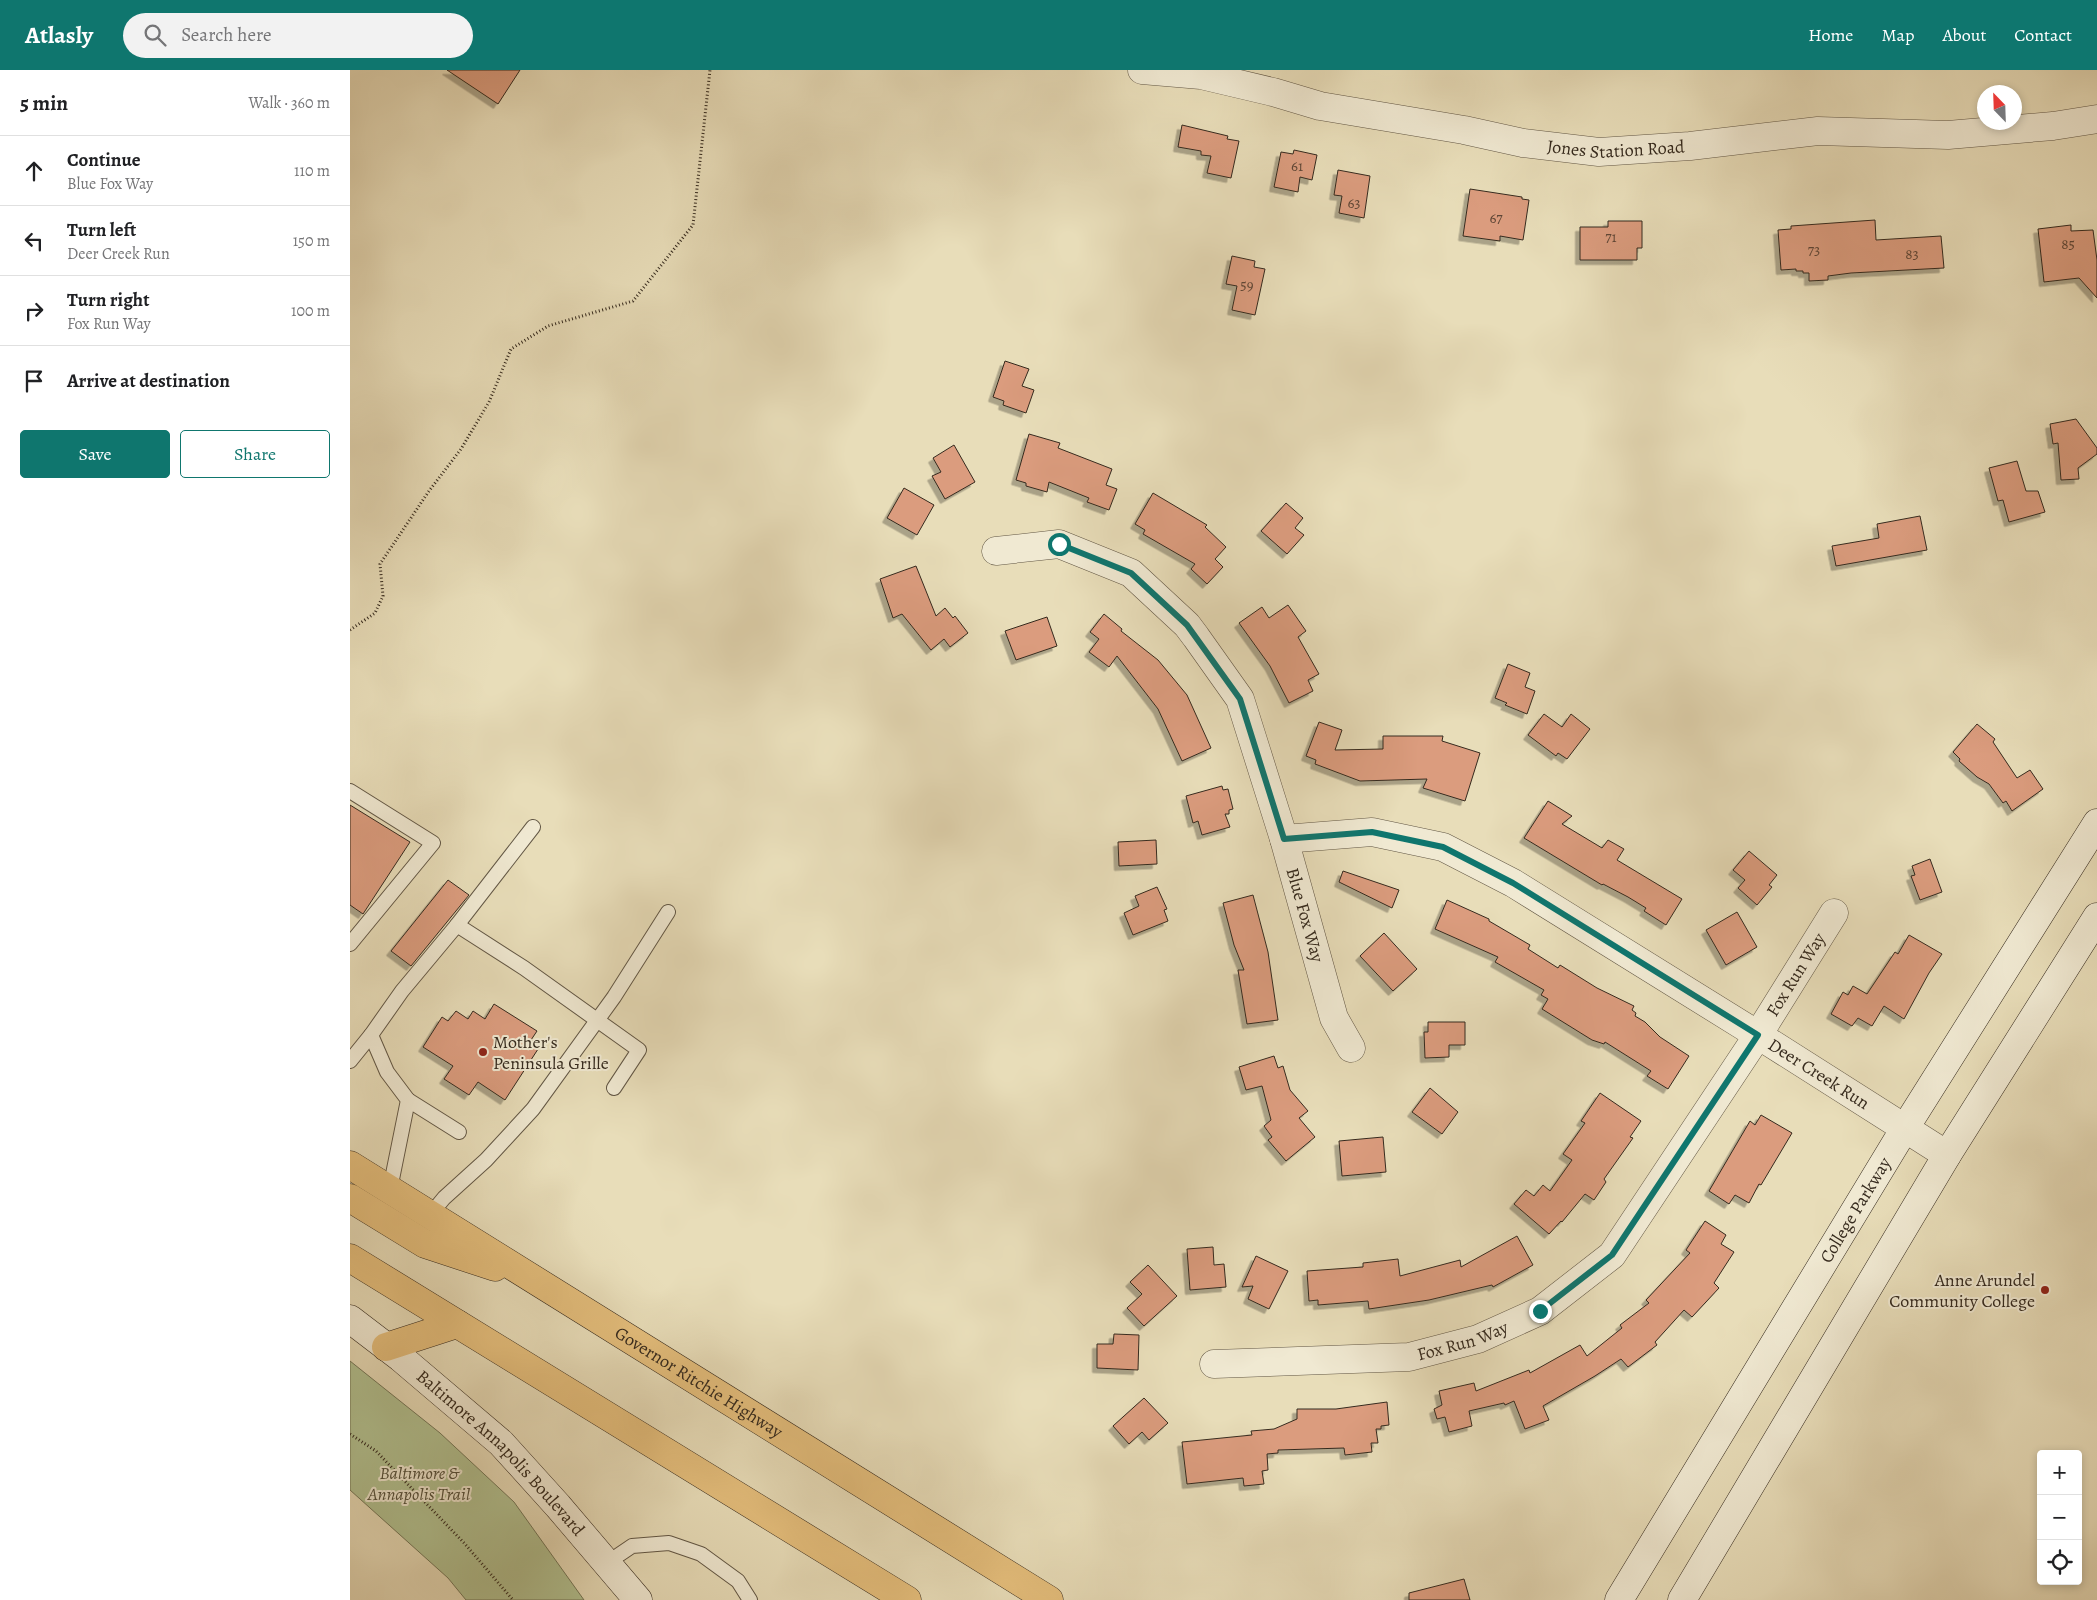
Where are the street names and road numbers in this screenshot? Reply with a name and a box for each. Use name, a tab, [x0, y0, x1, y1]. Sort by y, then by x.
street label: Jones Station Road	[1546, 134, 1686, 164]
street label: Blue Fox Way	[1281, 865, 1330, 966]
street label: Fox Run Way	[1761, 927, 1831, 1021]
street label: Deer Creek Run	[1764, 1033, 1874, 1115]
street label: College Parkway	[1814, 1152, 1897, 1267]
street label: Fox Run Way	[1414, 1315, 1513, 1366]
street label: Governor Ritchie Highway	[610, 1321, 788, 1444]
street label: Baltimore Annapolis Boulevard	[411, 1364, 591, 1541]

